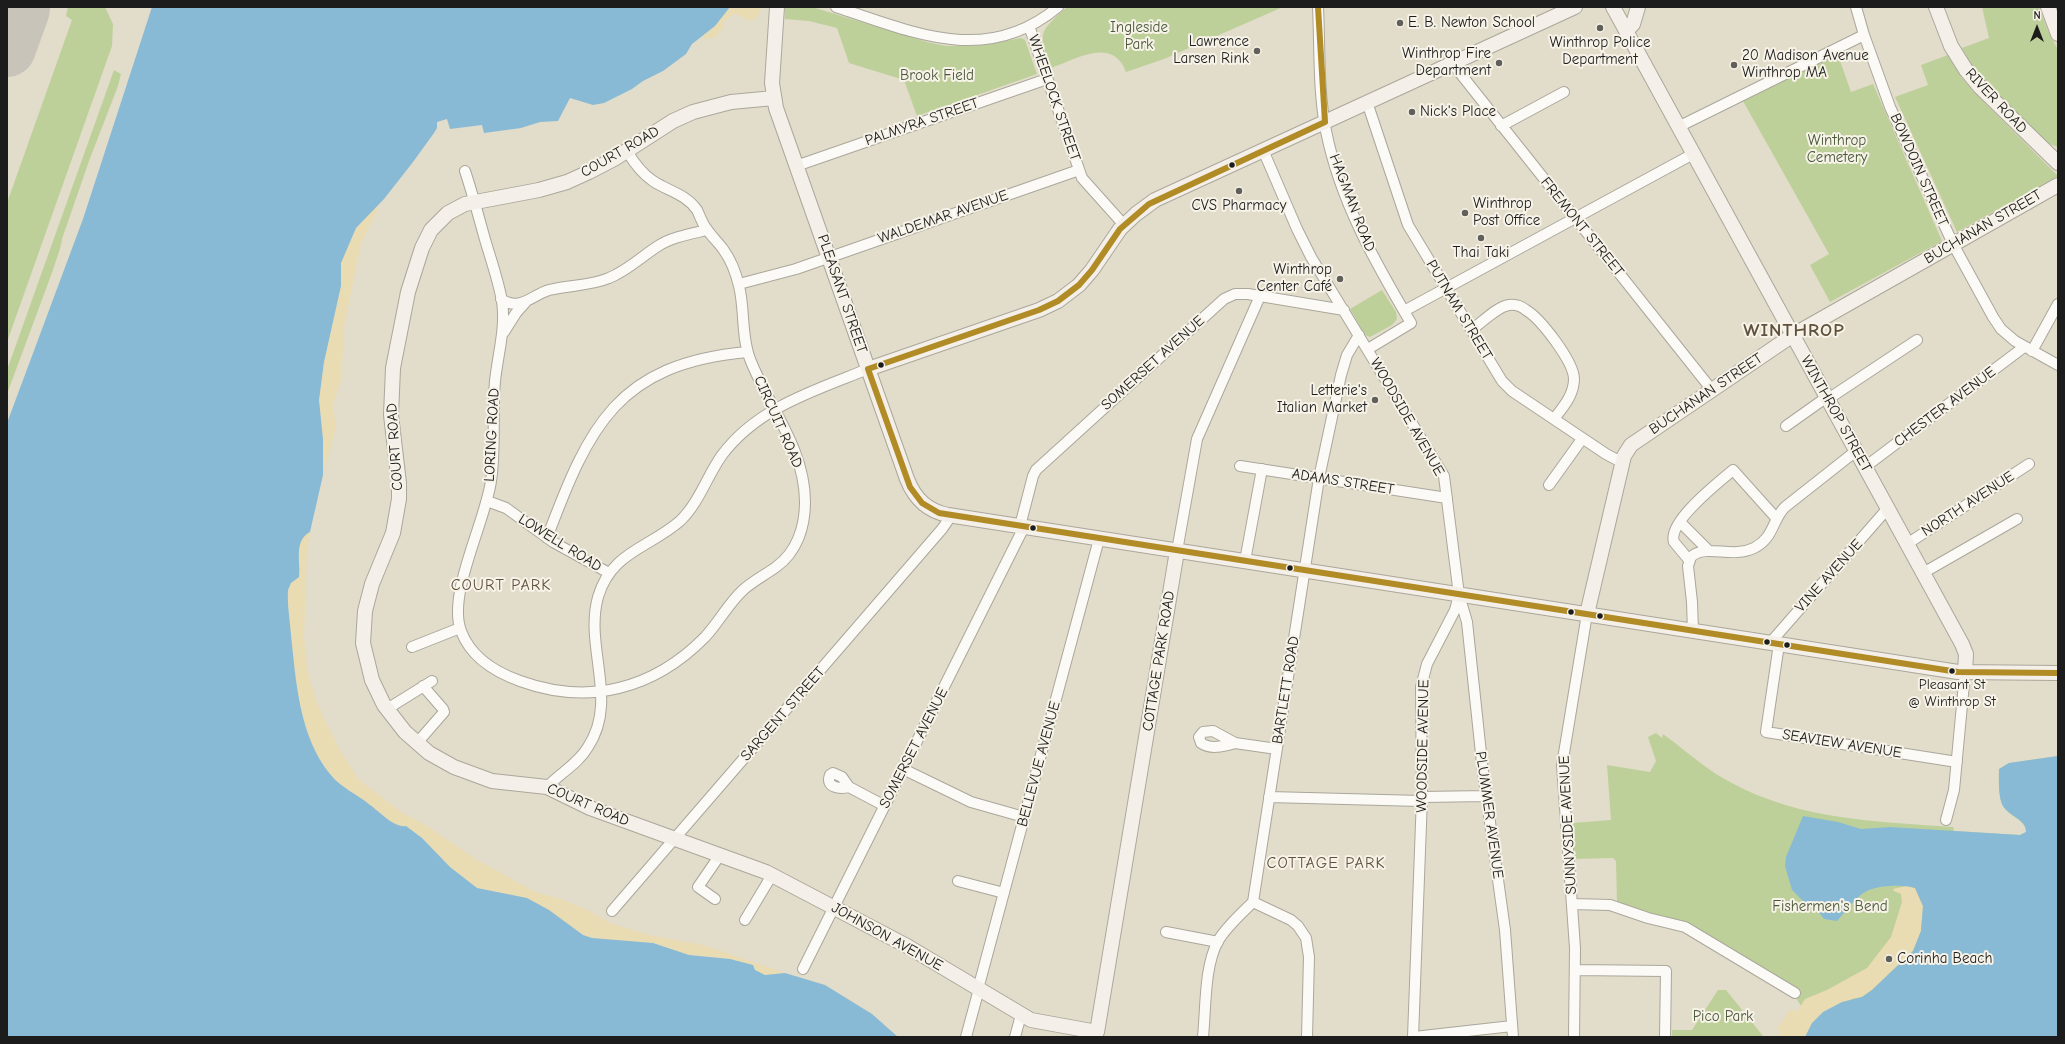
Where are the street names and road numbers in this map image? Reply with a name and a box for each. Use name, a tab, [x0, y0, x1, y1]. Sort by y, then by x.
street label: WHEELOCK STREET	[1024, 33, 1084, 163]
street label: RIVER ROAD	[1961, 65, 2031, 137]
street label: PALMYRA STREET	[863, 94, 981, 150]
street label: BOWDOIN STREET	[1886, 111, 1952, 229]
street label: COURT ROAD	[578, 122, 662, 182]
street label: HAGMAN ROAD	[1325, 152, 1379, 254]
street label: FREMONT STREET	[1536, 174, 1628, 280]
street label: WALDEMAR AVENUE	[875, 186, 1011, 248]
street label: BUCHANAN STREET	[1921, 186, 2045, 268]
street label: PLEASANT STREET	[813, 232, 871, 356]
street label: PUTNAM STREET	[1422, 257, 1496, 363]
street label: SOMERSET AVENUE	[1098, 312, 1208, 414]
street label: BUCHANAN STREET	[1646, 349, 1766, 439]
street label: WINTHROP STREET	[1797, 353, 1875, 475]
street label: WOODSIDE AVENUE	[1366, 355, 1448, 479]
street label: CHESTER AVENUE	[1891, 363, 1999, 451]
street label: CIRCUIT ROAD	[750, 373, 806, 471]
street label: LORING ROAD	[481, 388, 503, 482]
street label: COURT ROAD	[383, 403, 407, 491]
street label: ADAMS STREET	[1290, 465, 1396, 499]
street label: NORTH AVENUE	[1918, 467, 2018, 541]
street label: LOWELL ROAD	[515, 510, 605, 576]
street label: VINE AVENUE	[1791, 536, 1867, 616]
street label: COTTAGE PARK ROAD	[1139, 590, 1179, 732]
street label: BARTLETT ROAD	[1269, 635, 1303, 745]
street label: SARGENT STREET	[737, 663, 829, 765]
street label: WOODSIDE AVENUE	[1413, 679, 1433, 813]
street label: SOMERSET AVENUE	[876, 685, 952, 811]
street label: BELLEVUE AVENUE	[1014, 699, 1064, 829]
street label: SEAVIEW AVENUE	[1781, 726, 1903, 762]
street label: PLUMMER AVENUE	[1471, 750, 1507, 880]
street label: SUNNYSIDE AVENUE	[1555, 755, 1581, 895]
street label: COURT ROAD	[544, 780, 632, 830]
street label: JOHNSON AVENUE	[828, 899, 946, 975]

